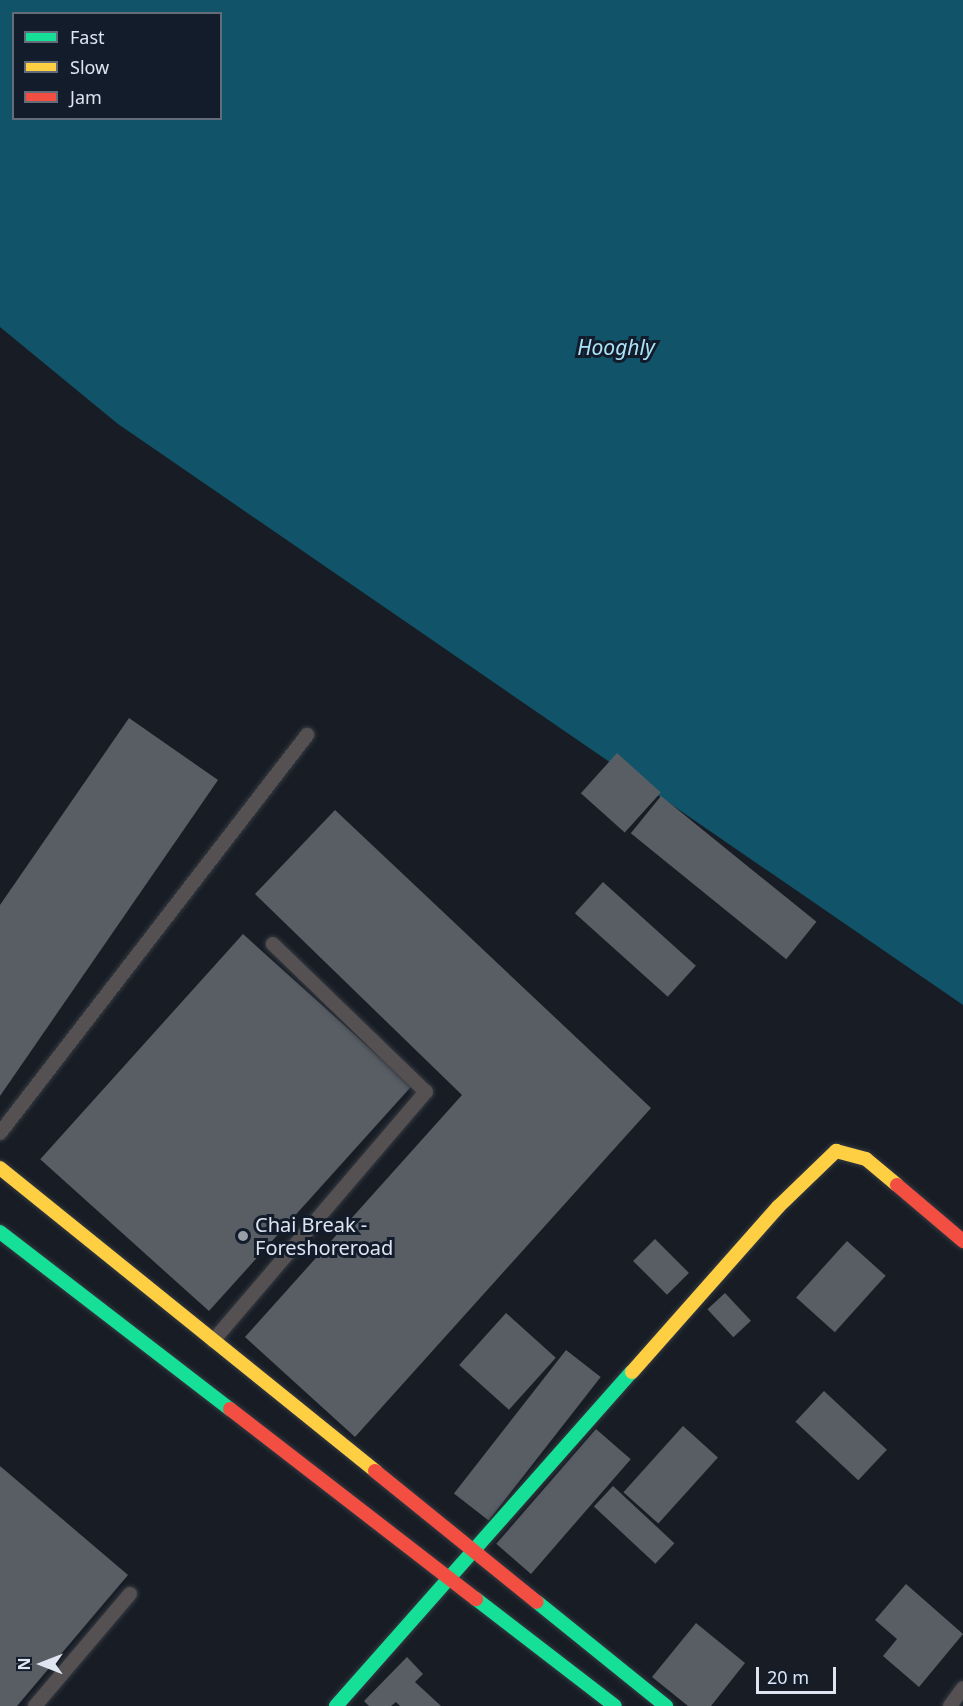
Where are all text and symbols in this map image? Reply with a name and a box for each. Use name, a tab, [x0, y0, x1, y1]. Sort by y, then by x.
legend	[12, 12, 222, 120]
text: Fast	[70, 25, 105, 49]
text: Slow	[70, 55, 109, 79]
text: Jam	[70, 85, 102, 109]
water label: Hooghly	[577, 334, 655, 360]
place label: Chai Break - Foreshoreroad	[255, 1212, 393, 1259]
marker: Chai Break - Foreshoreroad	[236, 1229, 250, 1243]
north arrow	[12, 1634, 72, 1694]
scale bar	[759, 1655, 838, 1693]
text: N	[13, 1658, 35, 1671]
text: 20 m	[767, 1665, 809, 1689]

